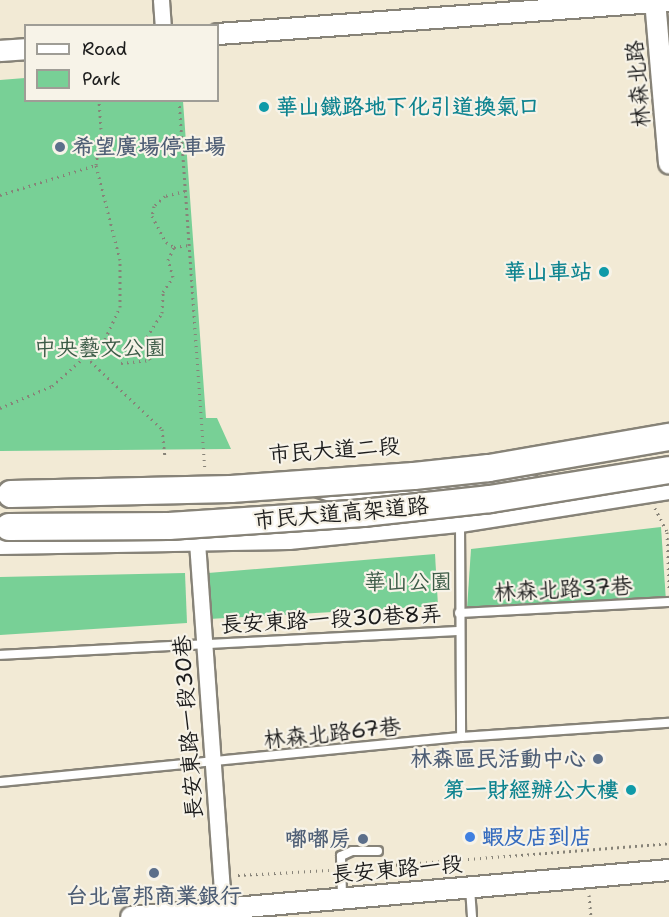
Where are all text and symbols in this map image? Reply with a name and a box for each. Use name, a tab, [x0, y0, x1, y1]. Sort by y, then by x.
legend	[24, 24, 219, 102]
text: Road	[82, 37, 127, 61]
street label: 林森北路	[621, 39, 655, 129]
text: Park	[82, 67, 121, 91]
place label: 華山鐵路地下化引道換氣口	[276, 94, 540, 120]
marker: 華山鐵路地下化引道換氣口	[257, 100, 271, 114]
place label: 希望廣場停車場	[72, 134, 226, 160]
marker: 希望廣場停車場	[53, 140, 67, 154]
place label: 華山車站	[504, 259, 592, 285]
marker: 華山車站	[597, 265, 611, 279]
park label: 中央藝文公園	[34, 335, 166, 361]
street label: 市民大道二段	[267, 432, 401, 468]
street label: 市民大道高架道路	[252, 492, 430, 534]
park label: 華山公園	[364, 569, 452, 595]
street label: 林森北路37巷	[493, 572, 633, 606]
street label: 長安東路一段30巷8弄	[220, 600, 442, 638]
street label: 長安東路一段30巷	[168, 634, 208, 820]
street label: 林森北路67巷	[262, 713, 402, 753]
place label: 林森區民活動中心	[410, 746, 586, 772]
marker: 林森區民活動中心	[591, 752, 605, 766]
place label: 第一財經辦公大樓	[443, 777, 619, 803]
marker: 第一財經辦公大樓	[624, 783, 638, 797]
place label: 蝦皮店到店	[482, 824, 592, 850]
place label: 嘟嘟房	[285, 826, 351, 852]
marker: 蝦皮店到店	[463, 830, 477, 844]
marker: 嘟嘟房	[356, 832, 370, 846]
street label: 長安東路一段	[330, 850, 464, 888]
marker: 台北富邦商業銀行	[147, 866, 161, 880]
place label: 台北富邦商業銀行	[66, 883, 242, 909]

